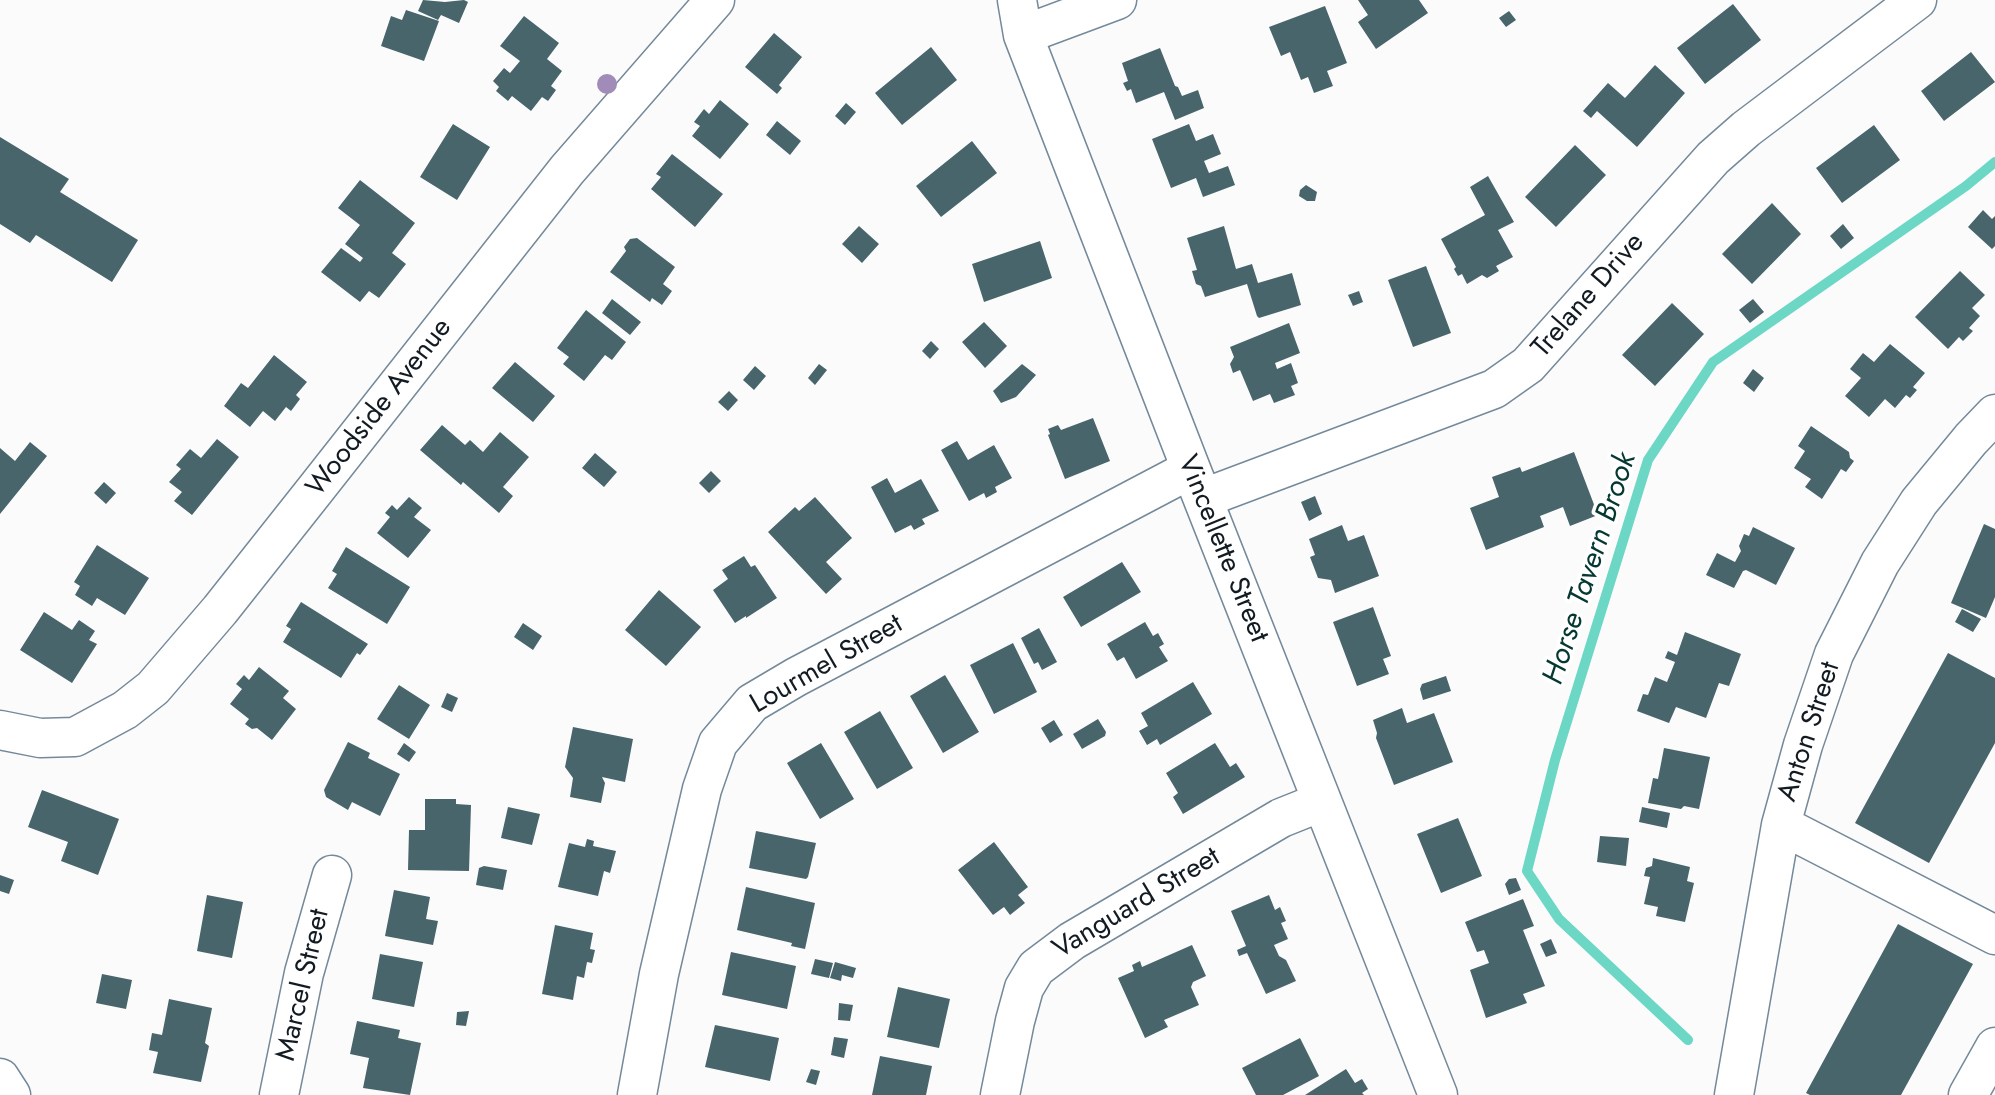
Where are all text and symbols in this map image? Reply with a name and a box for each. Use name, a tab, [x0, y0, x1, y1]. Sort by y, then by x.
street label: Trelane Drive	[1526, 227, 1652, 365]
street label: Woodside Avenue	[300, 312, 460, 504]
water label: Horse Tavern Brook	[1537, 449, 1645, 689]
street label: Vincellette Street	[1169, 451, 1275, 647]
street label: Lourmel Street	[745, 608, 909, 722]
street label: Anton Street	[1772, 658, 1848, 806]
street label: Vanguard Street	[1047, 841, 1227, 967]
street label: Marcel Street	[270, 906, 338, 1064]

